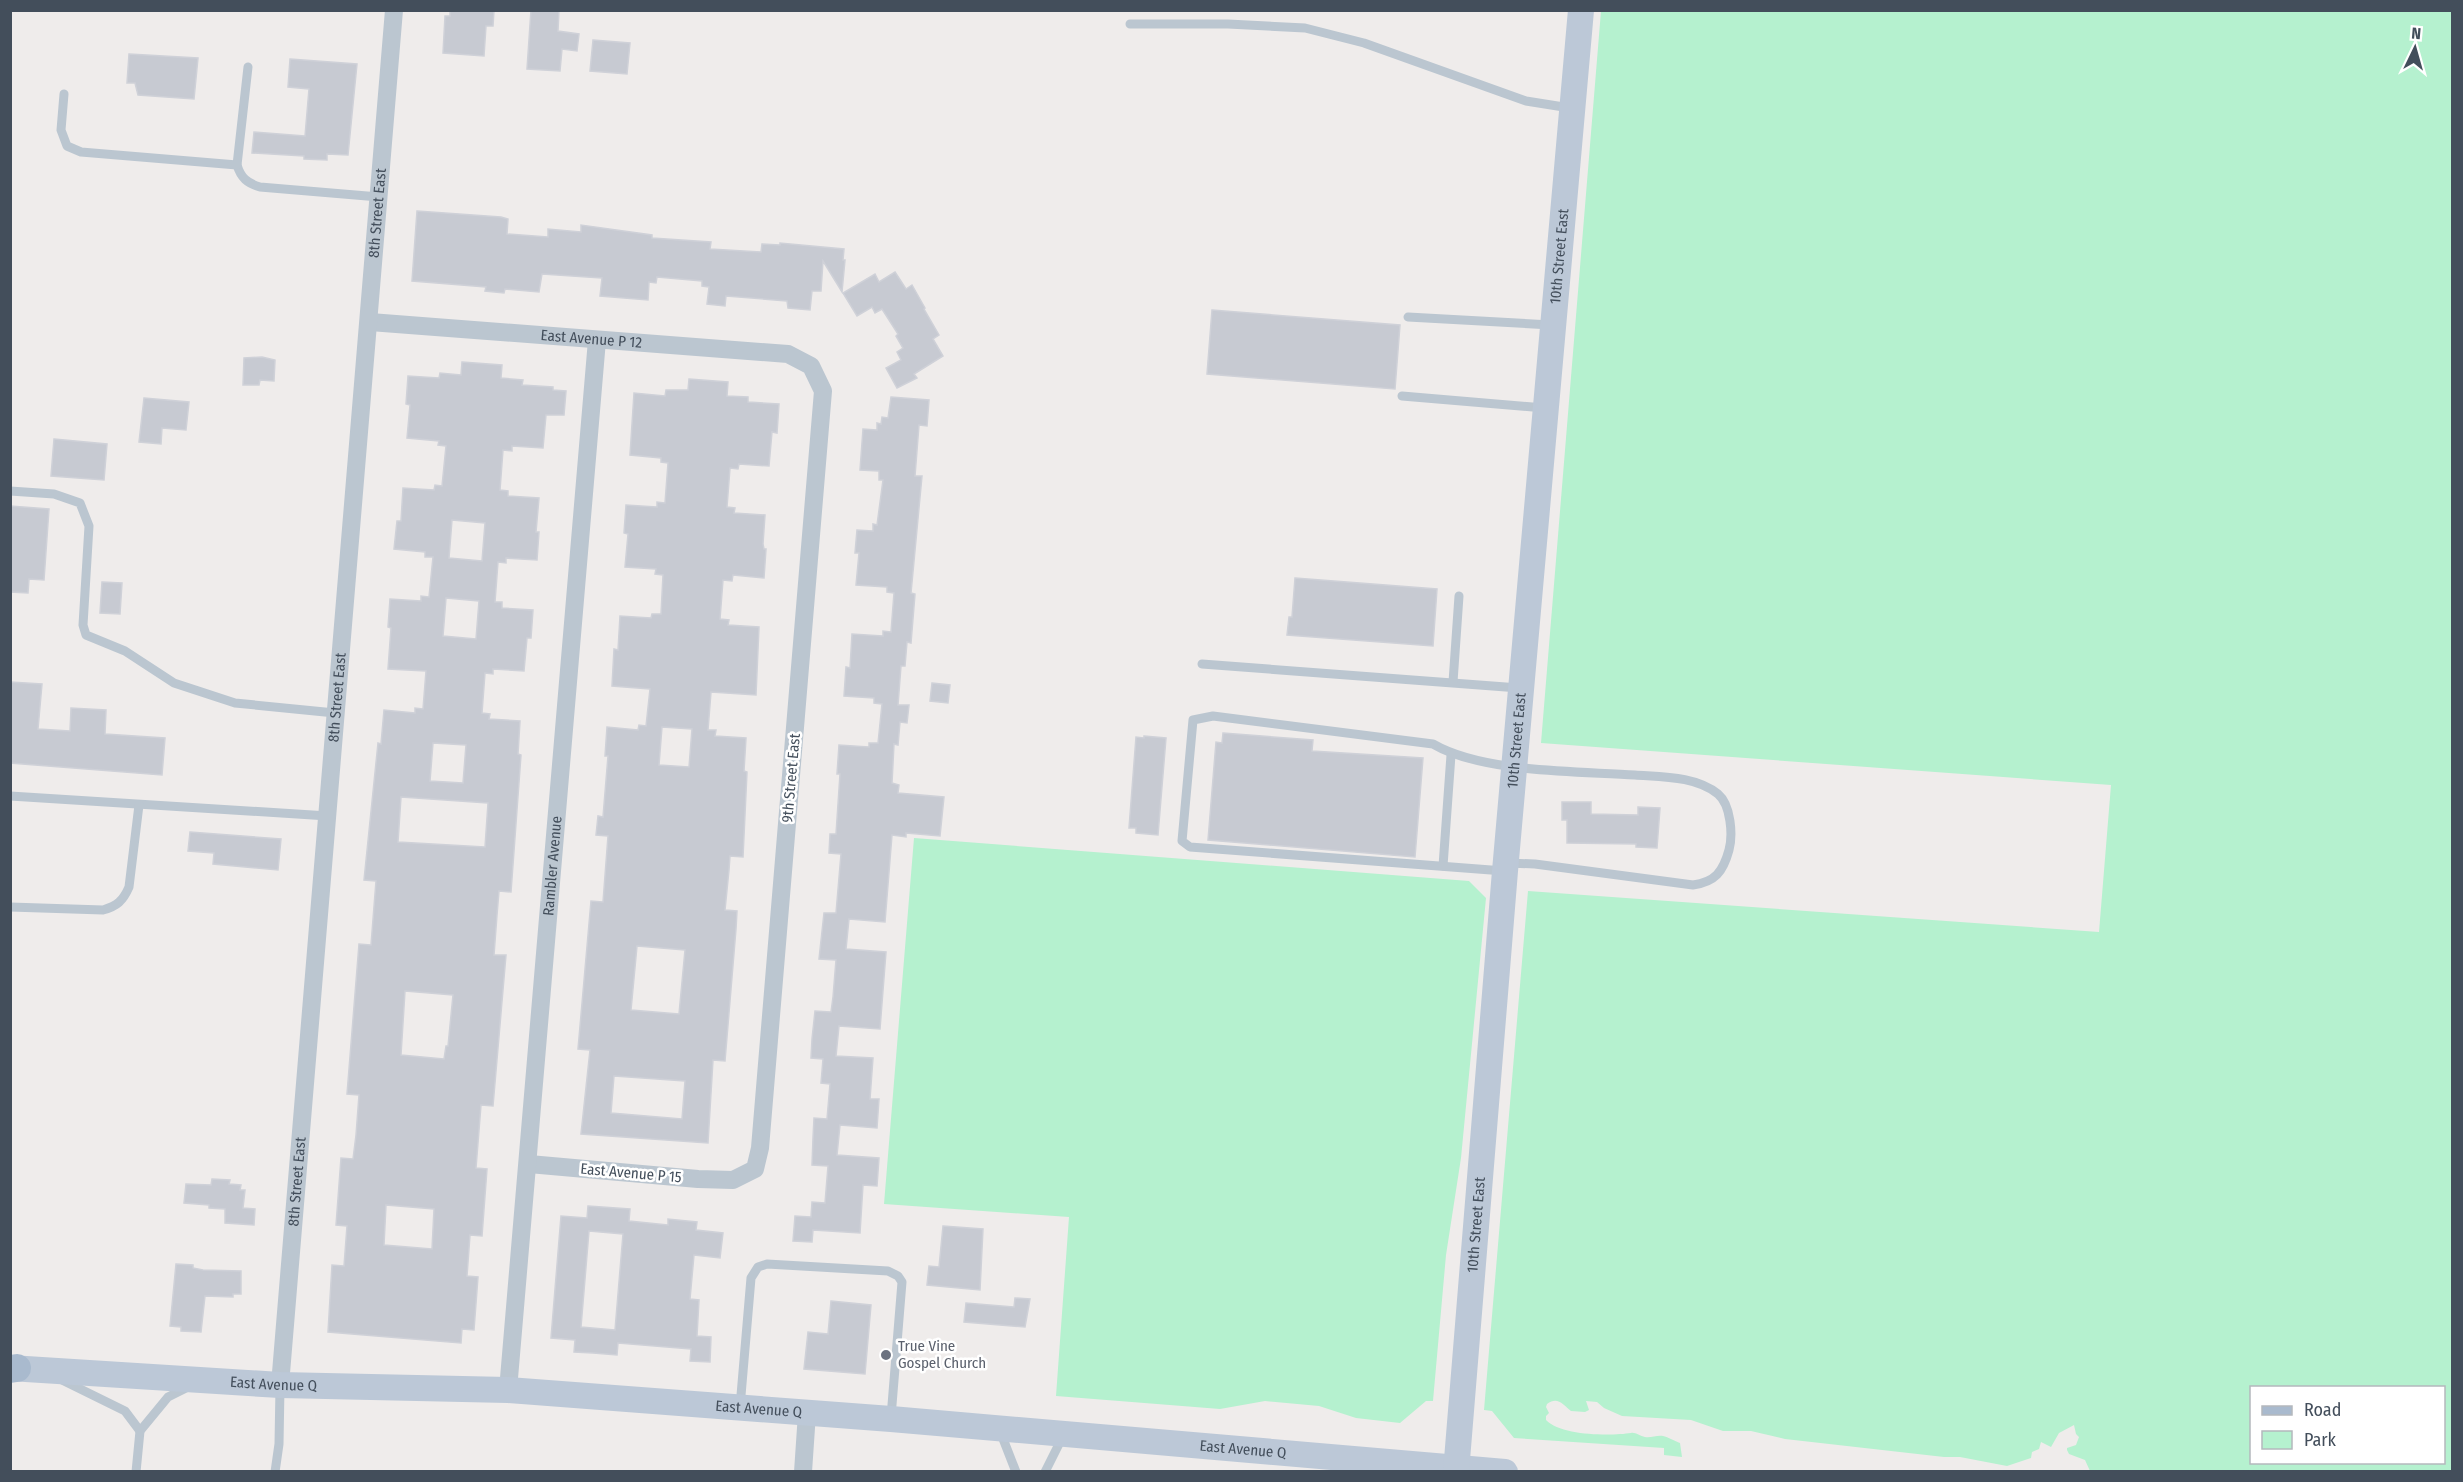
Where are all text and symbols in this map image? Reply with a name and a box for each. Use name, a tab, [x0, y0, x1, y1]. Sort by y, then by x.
north arrow	[2385, 18, 2445, 78]
text: N	[2411, 24, 2422, 43]
street label: 8th Street East	[364, 167, 390, 258]
street label: 10th Street East	[1546, 208, 1572, 305]
street label: East Avenue P 12	[540, 326, 643, 352]
street label: 8th Street East	[324, 652, 350, 743]
street label: 10th Street East	[1503, 692, 1530, 789]
street label: 9th Street East	[778, 733, 804, 823]
street label: Rambler Avenue	[539, 815, 566, 917]
street label: 8th Street East	[284, 1136, 310, 1227]
street label: East Avenue P 15	[580, 1160, 683, 1186]
street label: 10th Street East	[1463, 1176, 1489, 1273]
place label: True Vine Gospel Church	[898, 1337, 986, 1372]
marker: True Vine Gospel Church	[879, 1348, 893, 1362]
street label: East Avenue Q	[229, 1373, 318, 1395]
legend	[2250, 1386, 2445, 1464]
street label: East Avenue Q	[715, 1397, 803, 1421]
text: Road	[2304, 1399, 2341, 1421]
text: Park	[2304, 1429, 2337, 1451]
street label: East Avenue Q	[1199, 1437, 1288, 1462]

